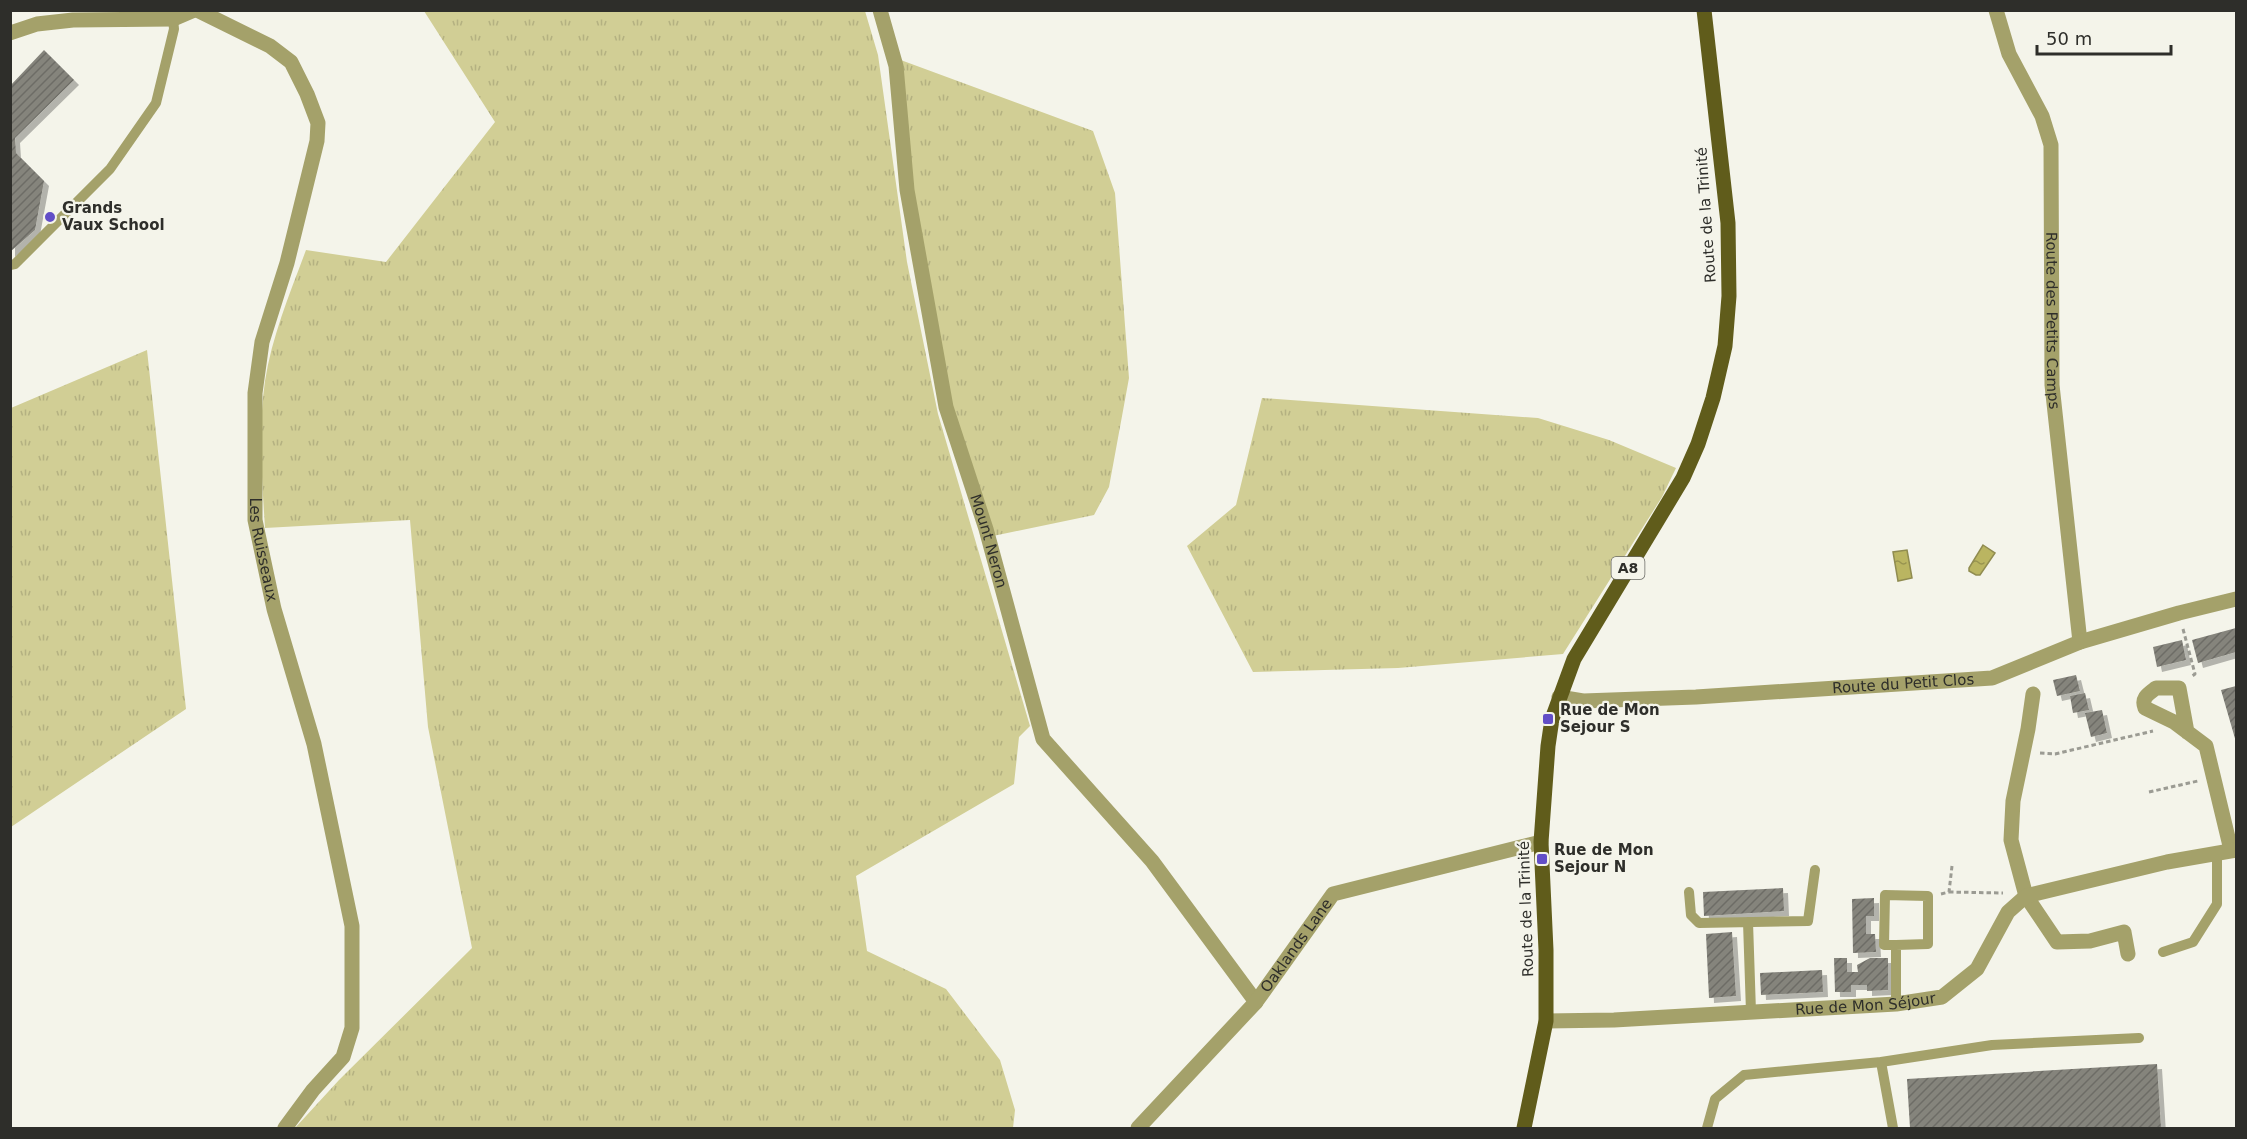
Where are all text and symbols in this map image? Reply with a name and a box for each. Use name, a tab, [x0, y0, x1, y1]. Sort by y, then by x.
scale bar	[2037, 18, 2170, 56]
text: 50 m	[2046, 28, 2092, 49]
street label: Route de la Trinité	[1692, 147, 1720, 283]
place label: Grands Vaux School	[62, 199, 165, 234]
marker: Grands Vaux School	[43, 210, 57, 224]
street label: Route des Petits Camps	[2042, 232, 2064, 410]
street label: Mount Neron	[966, 492, 1011, 590]
street label: Les Ruisseaux	[246, 497, 281, 603]
road number: A8	[1612, 557, 1644, 579]
street label: Route du Petit Clos	[1832, 670, 1975, 697]
place label: Rue de Mon Sejour S	[1560, 701, 1660, 736]
marker: Rue de Mon Sejour S	[1541, 712, 1555, 726]
street label: Route de la Trinité	[1515, 841, 1537, 977]
place label: Rue de Mon Sejour N	[1554, 841, 1654, 876]
marker: Rue de Mon Sejour N	[1535, 852, 1549, 866]
street label: Oaklands Lane	[1257, 895, 1336, 996]
street label: Rue de Mon Séjour	[1795, 989, 1938, 1019]

